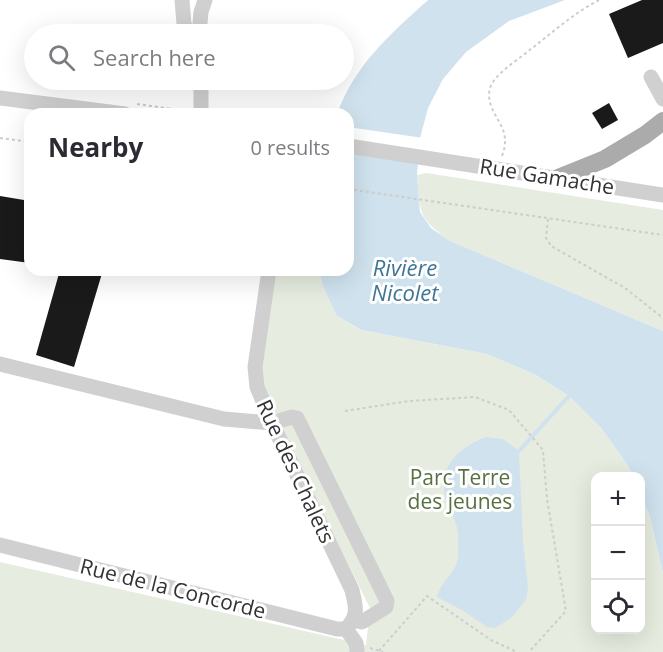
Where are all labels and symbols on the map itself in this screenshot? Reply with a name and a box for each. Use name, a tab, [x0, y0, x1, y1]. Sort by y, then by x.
street label: Rue Gamache	[478, 152, 616, 200]
water label: Rivière Nicolet	[371, 252, 439, 307]
street label: Rue des Chalets	[250, 395, 342, 547]
park label: Parc Terre des jeunes	[408, 463, 512, 515]
street label: Rue de la Concorde	[77, 551, 269, 625]

